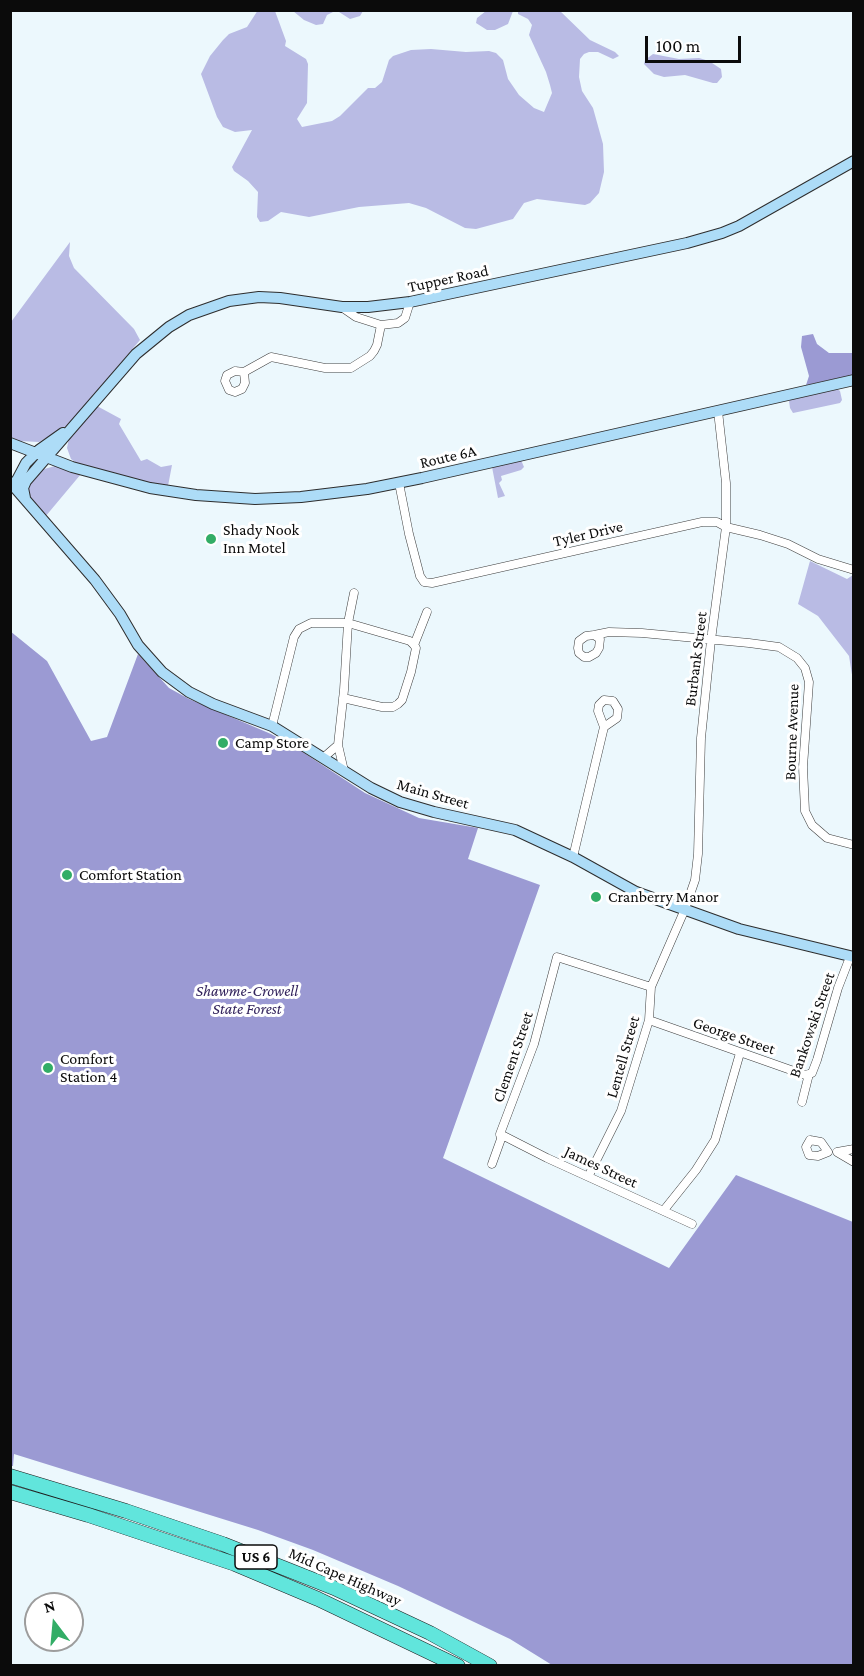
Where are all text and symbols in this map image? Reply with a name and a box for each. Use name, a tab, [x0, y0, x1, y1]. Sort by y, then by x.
scale bar	[648, 24, 744, 62]
text: 100 m	[656, 36, 700, 56]
street label: Tupper Road	[406, 261, 490, 297]
street label: Route 6A	[418, 441, 478, 473]
street label: Tyler Drive	[551, 517, 625, 551]
place label: Shady Nook Inn Motel	[223, 520, 299, 558]
marker: Shady Nook Inn Motel	[204, 532, 218, 546]
street label: Burbank Street	[681, 611, 711, 707]
street label: Bourne Avenue	[781, 683, 803, 781]
place label: Camp Store	[235, 733, 309, 753]
marker: Camp Store	[216, 736, 230, 750]
street label: Main Street	[395, 775, 471, 813]
place label: Comfort Station	[79, 865, 182, 885]
marker: Comfort Station	[60, 868, 74, 882]
place label: Cranberry Manor	[608, 887, 719, 907]
marker: Cranberry Manor	[589, 890, 603, 904]
street label: Bankowski Street	[785, 970, 839, 1080]
park label: Shawme-Crowell State Forest	[196, 981, 298, 1019]
street label: Clement Street	[488, 1009, 538, 1105]
street label: George Street	[690, 1013, 778, 1059]
street label: Lentell Street	[602, 1014, 644, 1100]
place label: Comfort Station 4	[60, 1049, 117, 1087]
marker: Comfort Station 4	[41, 1061, 55, 1075]
street label: James Street	[561, 1142, 641, 1192]
street label: Mid Cape Highway	[286, 1544, 404, 1610]
road number: US 6	[235, 1545, 277, 1569]
north arrow	[24, 1592, 84, 1652]
text: N	[42, 1596, 57, 1616]

